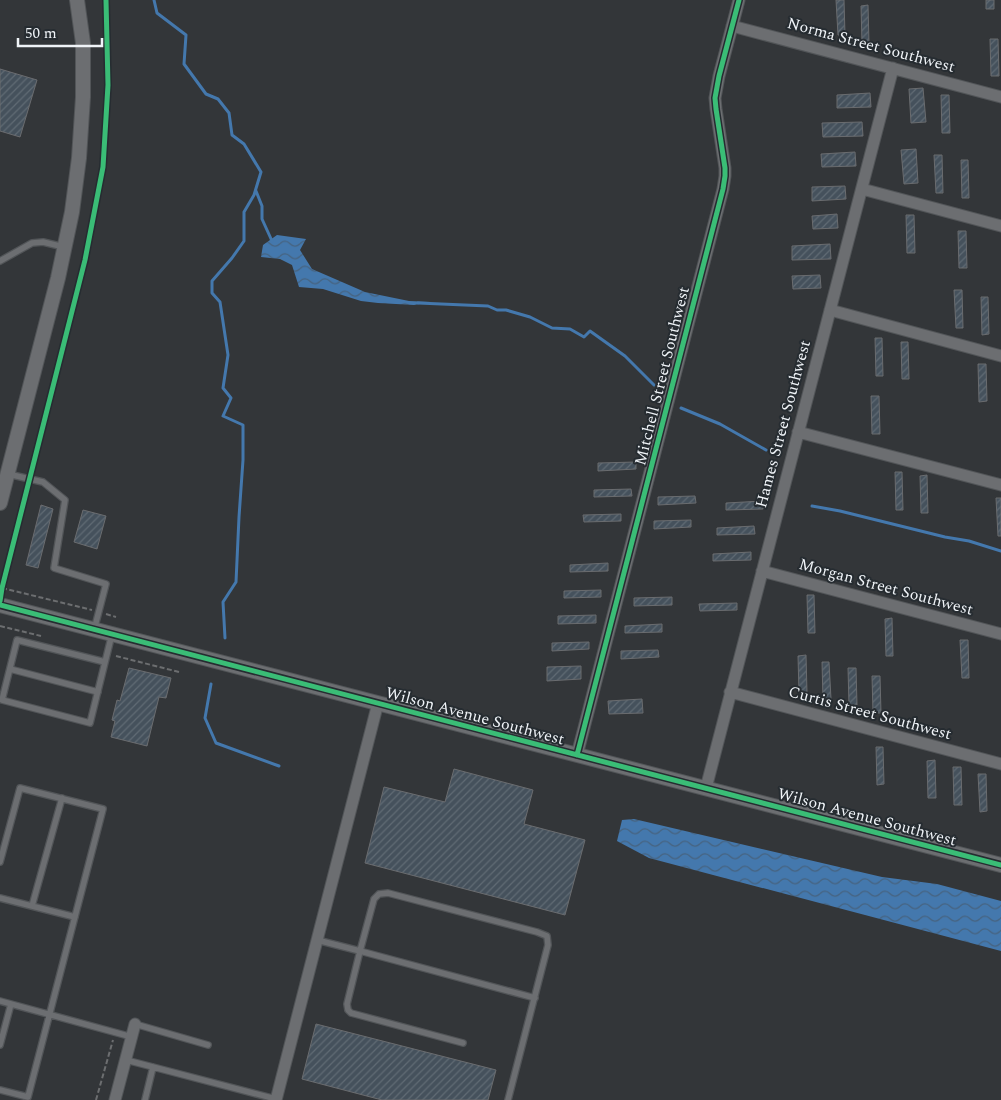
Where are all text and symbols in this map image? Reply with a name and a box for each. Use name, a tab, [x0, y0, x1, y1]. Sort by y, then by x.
street label: Norma Street Southwest	[784, 11, 958, 79]
scale bar	[18, 15, 101, 47]
text: 50 m	[25, 22, 57, 45]
street label: Mitchell Street Southwest	[628, 284, 696, 468]
street label: Hames Street Southwest	[749, 337, 817, 510]
street label: Morgan Street Southwest	[796, 552, 976, 622]
street label: Curtis Street Southwest	[786, 680, 955, 746]
street label: Wilson Avenue Southwest	[383, 681, 567, 752]
street label: Wilson Avenue Southwest	[775, 782, 959, 853]

